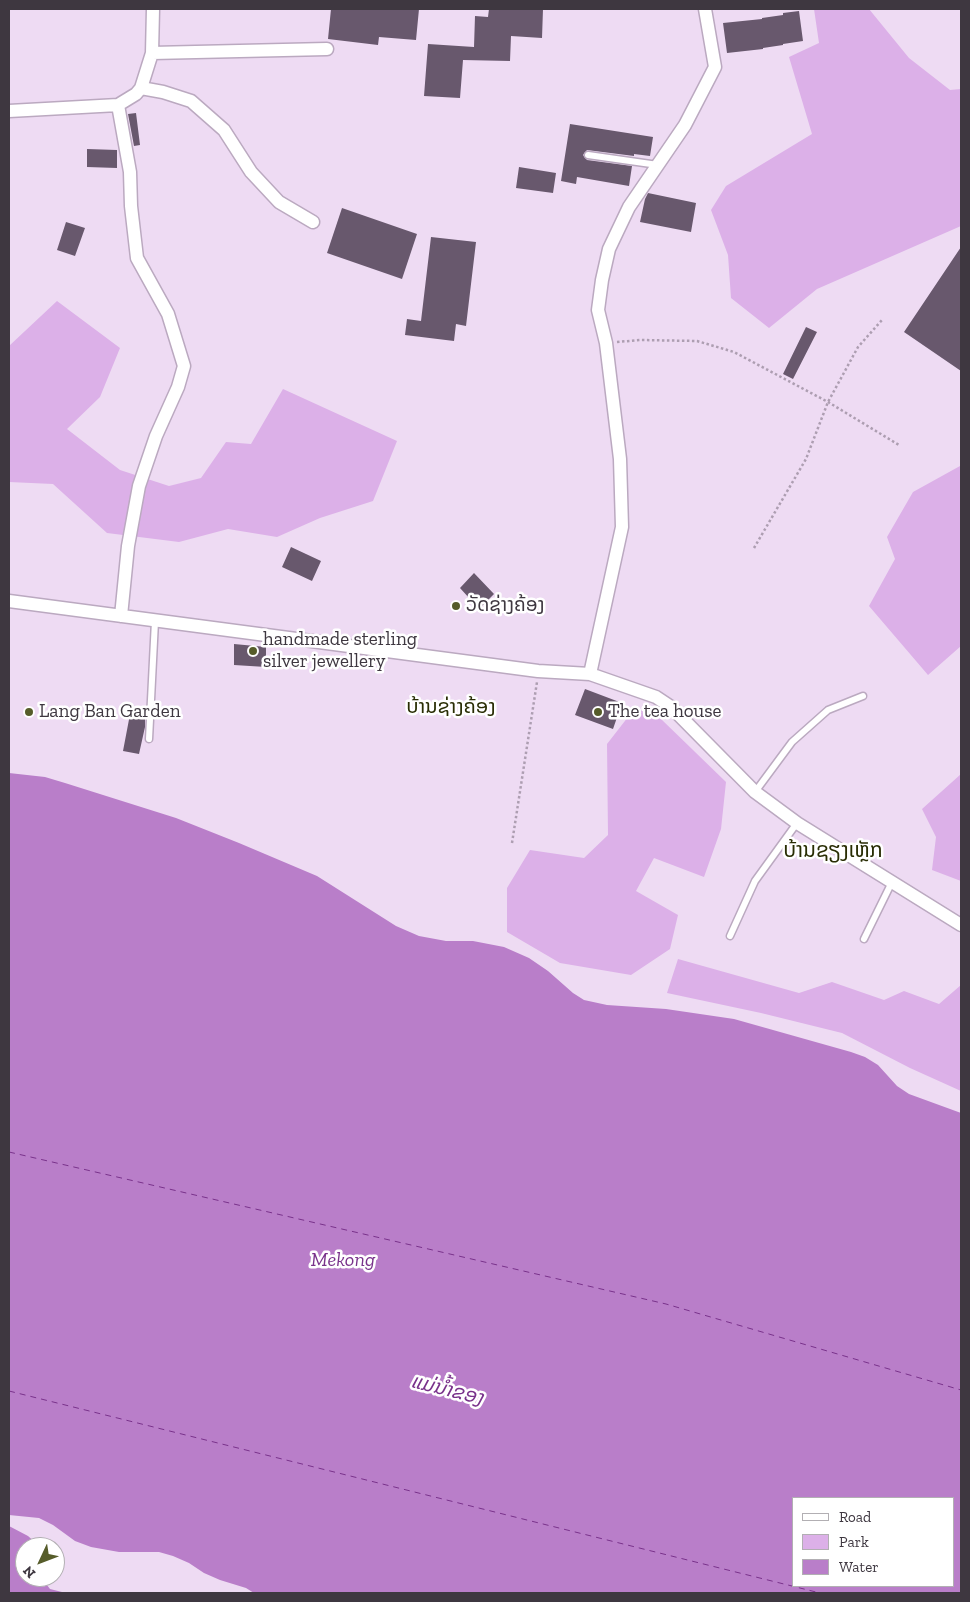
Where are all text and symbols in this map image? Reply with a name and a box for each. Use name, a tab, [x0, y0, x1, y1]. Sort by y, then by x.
place label: ວັດຊ່າງຄ້ອງ	[466, 595, 545, 617]
marker: ວັດຊ່າງຄ້ອງ	[450, 600, 462, 612]
place label: handmade sterling silver jewellery	[263, 629, 417, 673]
marker: handmade sterling silver jewellery	[247, 645, 259, 657]
district label: ບ້ານຊ່າງຄ້ອງ	[406, 695, 496, 719]
place label: Lang Ban Garden	[39, 701, 181, 723]
place label: The tea house	[608, 701, 721, 723]
marker: Lang Ban Garden	[23, 706, 35, 718]
marker: The tea house	[592, 706, 604, 718]
district label: ບ້ານຊຽງເຫຼັກ	[783, 838, 883, 864]
water label: Mekong	[311, 1248, 375, 1272]
water label: ແມ່ນ້ຳຂອງ	[408, 1369, 486, 1411]
legend	[792, 1497, 955, 1587]
text: Road	[839, 1508, 871, 1526]
text: Park	[839, 1533, 869, 1551]
north arrow	[15, 1537, 65, 1587]
text: Water	[839, 1558, 879, 1576]
text: N	[20, 1562, 39, 1582]

